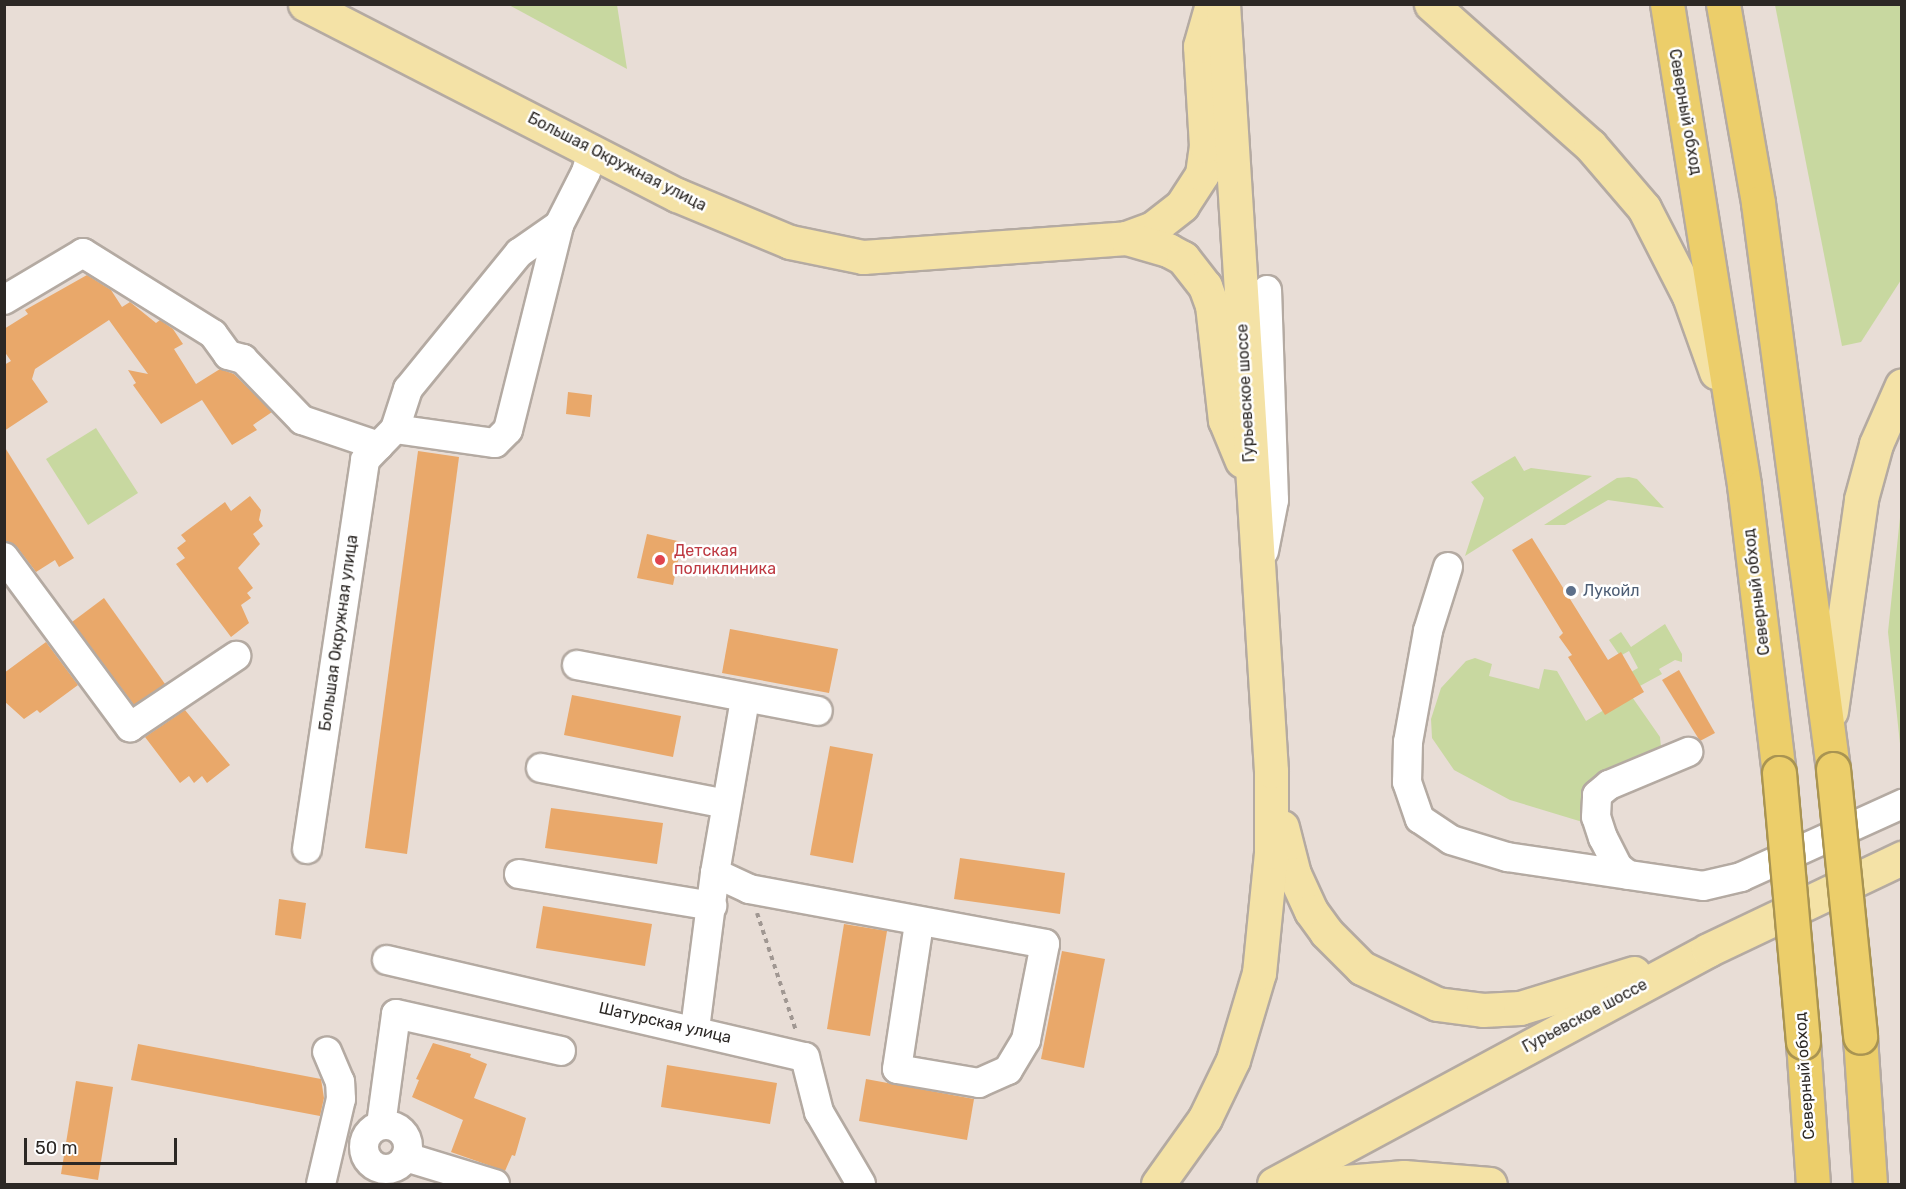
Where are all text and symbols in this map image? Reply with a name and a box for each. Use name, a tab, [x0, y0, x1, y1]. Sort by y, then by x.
street label: Северный обход	[1664, 47, 1706, 177]
street label: Большая Окружная улица	[524, 108, 710, 216]
street label: Гурьевское шоссе	[1233, 323, 1259, 463]
street label: Северный обход	[1740, 527, 1774, 657]
street label: Большая Окружная улица	[316, 534, 362, 732]
place label: Детская поликлиника	[674, 541, 776, 579]
marker: Детская поликлиника	[651, 551, 669, 569]
place label: Лукойл	[1583, 581, 1639, 601]
marker: Лукойл	[1564, 584, 1578, 598]
street label: Гурьевское шоссе	[1519, 975, 1651, 1057]
street label: Шатурская улица	[597, 998, 733, 1048]
street label: Северный обход	[1791, 1012, 1819, 1140]
scale bar	[27, 1126, 180, 1164]
text: 50 m	[35, 1137, 78, 1159]

